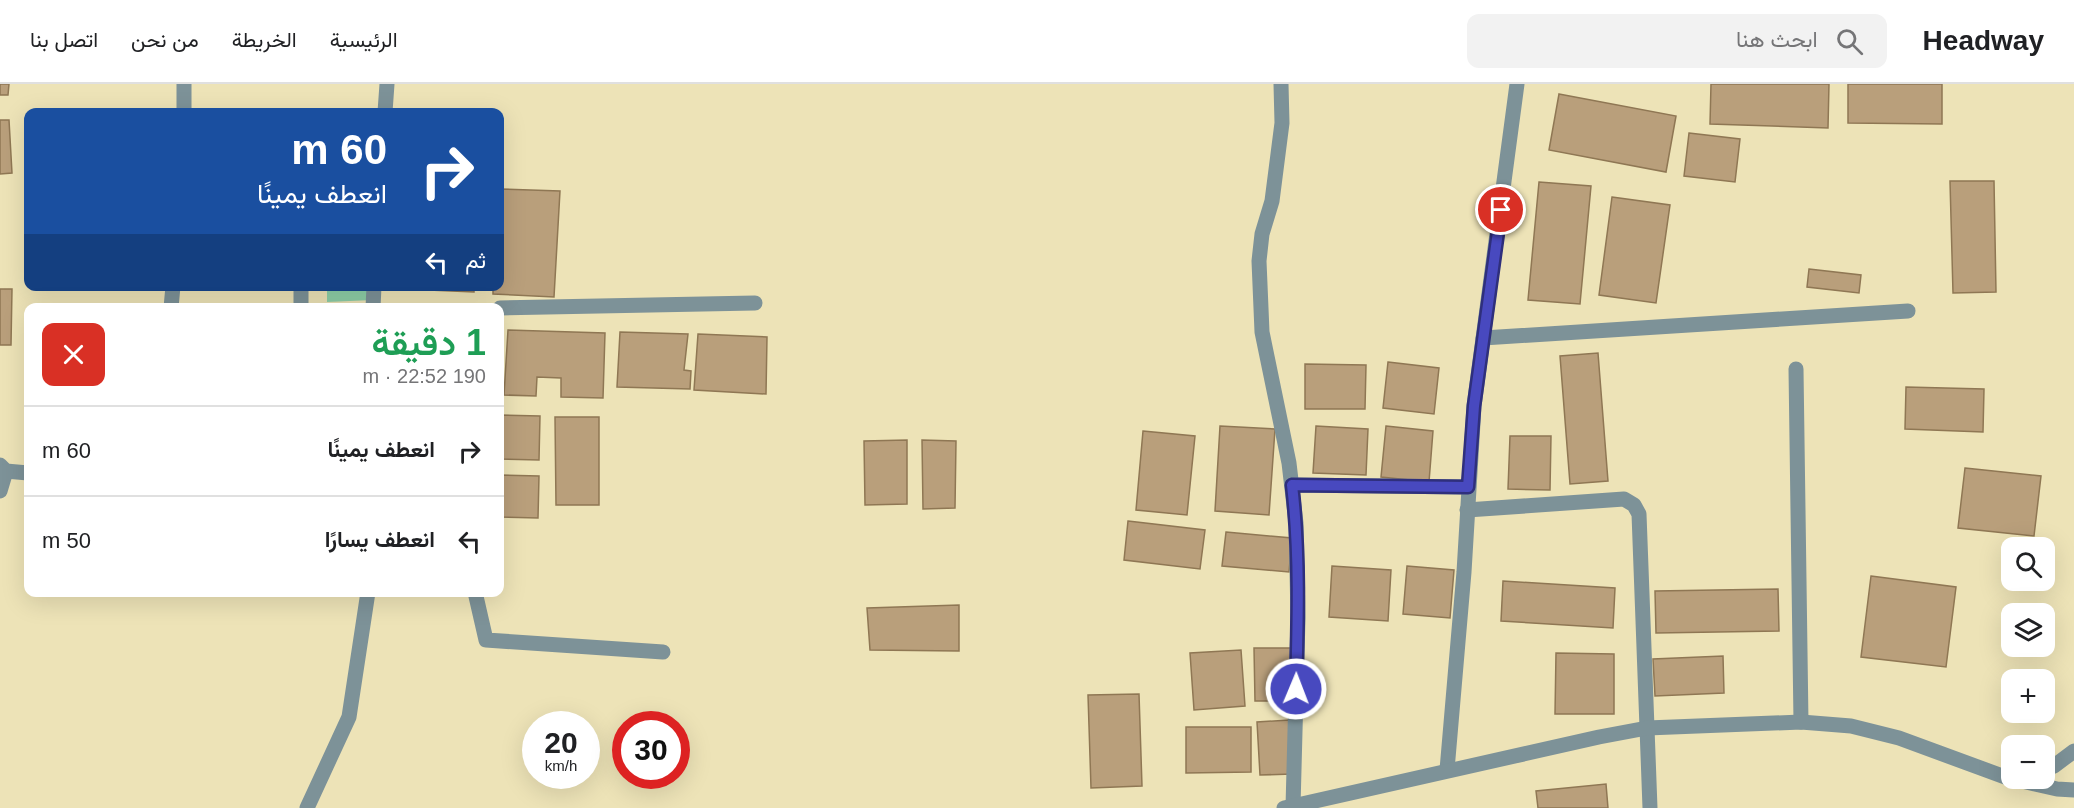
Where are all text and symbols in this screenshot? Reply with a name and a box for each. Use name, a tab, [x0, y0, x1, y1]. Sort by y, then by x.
search box	[1467, 14, 1887, 68]
icon: search	[1833, 25, 1866, 58]
text: Headway	[1923, 25, 2044, 56]
text: ابحث هنا	[1736, 27, 1818, 52]
text: اتصل بنا	[30, 28, 98, 51]
text: من نحن	[131, 28, 199, 51]
text: الخريطة	[232, 28, 297, 51]
text: الرئيسية	[330, 28, 398, 51]
text: 60 m	[291, 126, 387, 173]
icon: right	[408, 132, 486, 210]
text: انعطف يمينًا	[257, 179, 387, 209]
pin	[1475, 184, 1526, 235]
icon: arrive	[1484, 193, 1517, 226]
icon: left	[420, 246, 453, 279]
text: ثم	[465, 248, 486, 273]
text: 1 دقيقة	[371, 322, 486, 363]
button: close	[42, 323, 105, 386]
text: 190 m · 22:52	[363, 365, 486, 387]
icon: right	[453, 435, 486, 468]
text: انعطف يمينًا	[327, 437, 435, 462]
text: 60 m	[42, 438, 91, 463]
icon: left	[453, 525, 486, 558]
text: انعطف يسارًا	[325, 527, 435, 552]
text: 50 m	[42, 528, 91, 553]
map controls	[2001, 537, 2055, 789]
button: search	[2001, 537, 2055, 591]
button: layers	[2001, 603, 2055, 657]
position arrow	[1264, 657, 1328, 721]
button: +	[2001, 669, 2055, 723]
speed limit sign: 30	[612, 711, 690, 789]
text: 20	[544, 726, 578, 759]
button: −	[2001, 735, 2055, 789]
text: km/h	[545, 757, 577, 774]

